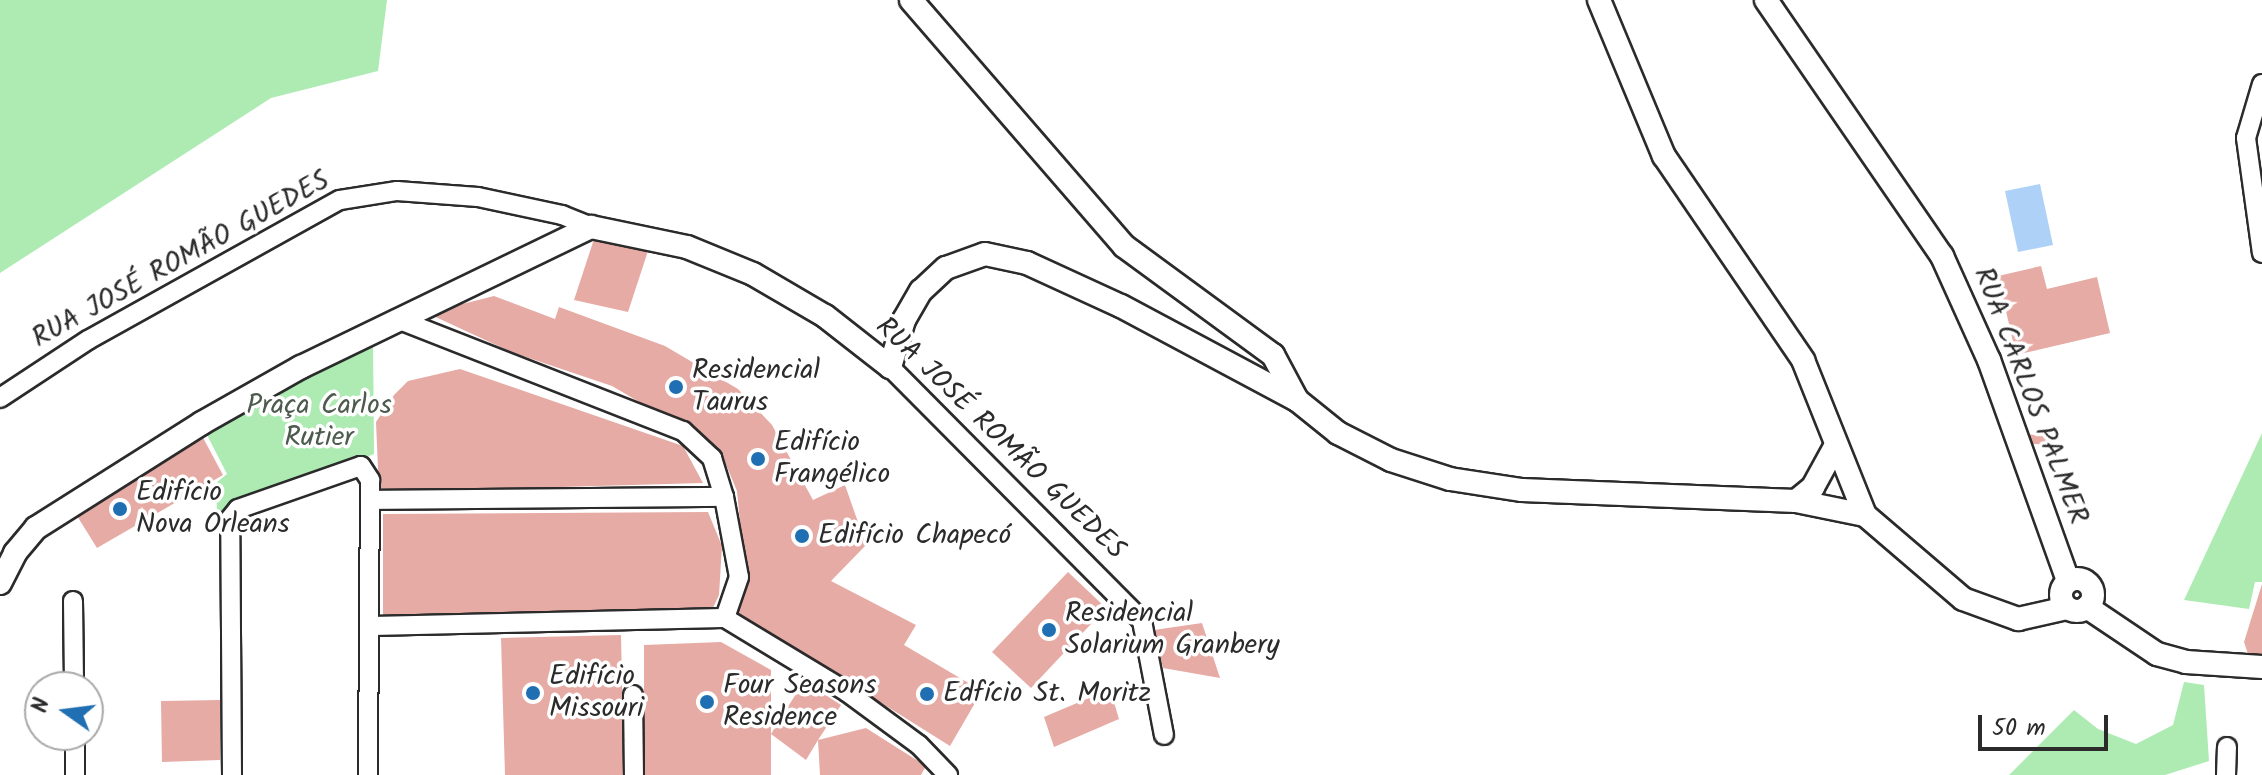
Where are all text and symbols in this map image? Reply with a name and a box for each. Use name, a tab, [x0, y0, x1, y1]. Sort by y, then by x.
street label: RUA JOSÉ ROMÃO GUEDES	[27, 164, 335, 356]
street label: RUA CARLOS PALMER	[1966, 263, 2094, 529]
street label: RUA JOSÉ ROMÃO GUEDES	[868, 311, 1132, 567]
place label: Residencial Taurus	[692, 354, 820, 420]
marker: Residencial Taurus	[667, 378, 685, 396]
park label: Praça Carlos Rutier	[246, 389, 392, 455]
place label: Edifício Frangélico	[774, 426, 890, 492]
marker: Edifício Frangélico	[749, 450, 767, 468]
place label: Edifício Nova Orleans	[136, 476, 290, 542]
marker: Edifício Nova Orleans	[111, 500, 129, 518]
place label: Edifício Chapecó	[818, 519, 1011, 553]
marker: Edifício Chapecó	[793, 527, 811, 545]
place label: Residencial Solarium Granbery	[1065, 597, 1280, 663]
marker: Residencial Solarium Granbery	[1040, 621, 1058, 639]
place label: Edifício Missouri	[549, 660, 644, 726]
place label: Four Seasons Residence	[723, 669, 876, 735]
north arrow	[24, 671, 104, 751]
place label: Edfício St. Moritz	[943, 677, 1151, 711]
marker: Edifício Missouri	[524, 684, 542, 702]
marker: Edfício St. Moritz	[918, 685, 936, 703]
marker: Four Seasons Residence	[698, 693, 716, 711]
text: N	[24, 695, 61, 717]
scale bar	[1982, 699, 2112, 749]
text: 50 m	[1992, 709, 2046, 748]

